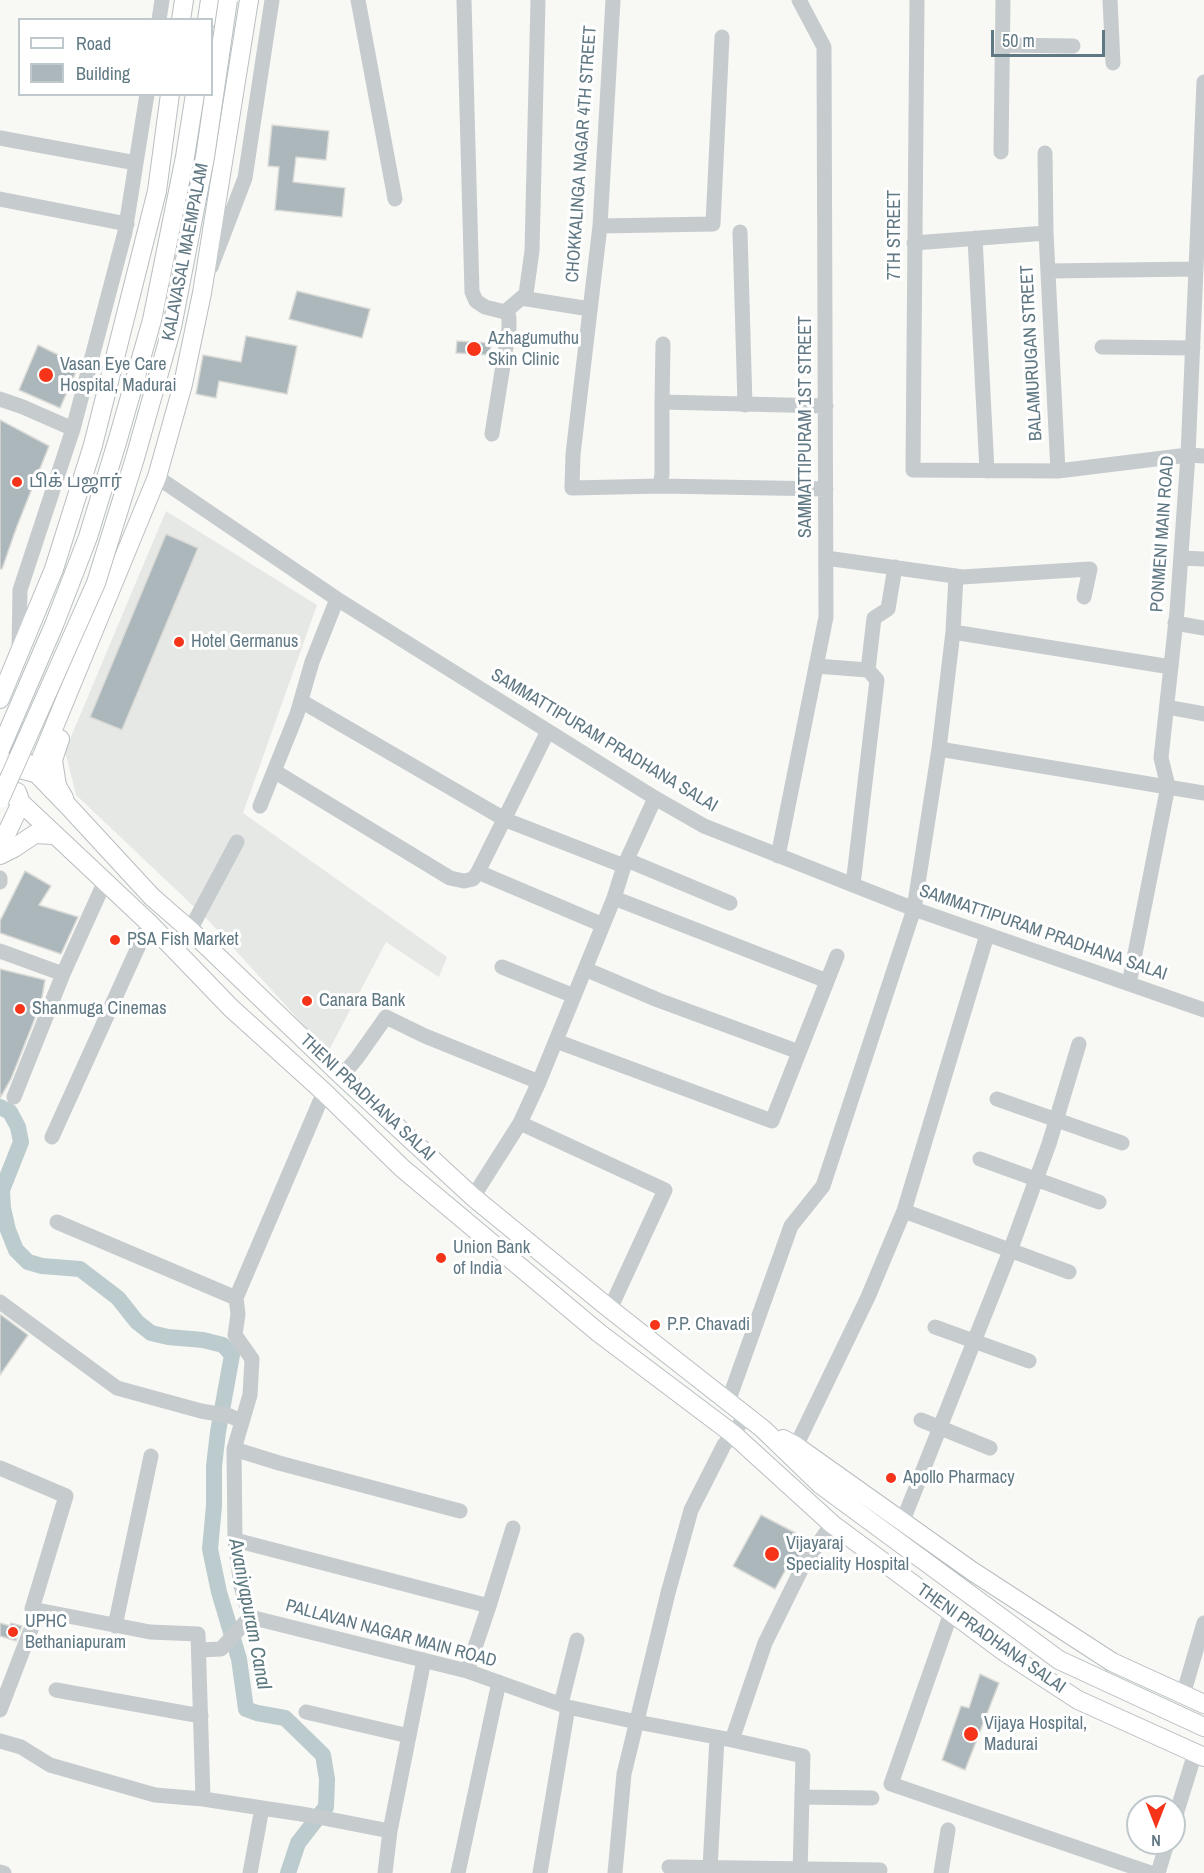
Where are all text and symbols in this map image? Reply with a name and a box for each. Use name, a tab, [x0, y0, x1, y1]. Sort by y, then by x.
legend	[18, 18, 213, 96]
scale bar	[994, 18, 1108, 56]
street label: CHOKKALINGA NAGAR 4TH STREET	[562, 25, 602, 283]
text: 50 m	[1002, 28, 1035, 53]
text: Road	[76, 31, 111, 56]
text: Building	[76, 61, 130, 86]
street label: KALAVASAL MAEMPALAM	[158, 161, 214, 343]
street label: 7TH STREET	[884, 190, 906, 280]
street label: BALAMURUGAN STREET	[1017, 264, 1047, 442]
street label: SAMMATTIPURAM 1ST STREET	[795, 316, 817, 538]
place label: Azhagumuthu Skin Clinic	[488, 328, 579, 370]
marker: Azhagumuthu Skin Clinic	[465, 340, 483, 358]
place label: Vasan Eye Care Hospital, Madurai	[60, 354, 176, 397]
marker: Vasan Eye Care Hospital, Madurai	[37, 366, 55, 384]
street label: PONMENI MAIN ROAD	[1147, 455, 1179, 613]
place label: பிக் பஜார்	[29, 471, 122, 493]
marker: பிக் பஜார்	[10, 475, 24, 489]
place label: Hotel Germanus	[191, 631, 298, 653]
marker: Hotel Germanus	[172, 635, 186, 649]
street label: SAMMATTIPURAM PRADHANA SALAI	[487, 665, 721, 817]
street label: SAMMATTIPURAM PRADHANA SALAI	[916, 880, 1170, 986]
place label: PSA Fish Market	[127, 929, 239, 951]
marker: PSA Fish Market	[108, 933, 122, 947]
place label: Canara Bank	[319, 990, 405, 1012]
marker: Canara Bank	[300, 994, 314, 1008]
place label: Shanmuga Cinemas	[32, 998, 167, 1020]
marker: Shanmuga Cinemas	[13, 1002, 27, 1016]
street label: THENI PRADHANA SALAI	[295, 1030, 439, 1166]
place label: Union Bank of India	[453, 1237, 530, 1280]
marker: Union Bank of India	[434, 1251, 448, 1265]
place label: P.P. Chavadi	[667, 1314, 750, 1336]
marker: P.P. Chavadi	[648, 1318, 662, 1332]
place label: Apollo Pharmacy	[903, 1467, 1015, 1489]
marker: Apollo Pharmacy	[884, 1471, 898, 1485]
place label: Vijayaraj Speciality Hospital	[786, 1533, 909, 1576]
water label: Avaniyapuram Canal	[223, 1537, 275, 1691]
marker: Vijayaraj Speciality Hospital	[763, 1545, 781, 1563]
street label: THENI PRADHANA SALAI	[913, 1580, 1069, 1698]
street label: PALLAVAN NAGAR MAIN ROAD	[283, 1595, 499, 1673]
place label: UPHC Bethaniapuram	[25, 1611, 126, 1654]
marker: UPHC Bethaniapuram	[6, 1625, 20, 1639]
place label: Vijaya Hospital, Madurai	[984, 1713, 1087, 1756]
marker: Vijaya Hospital, Madurai	[962, 1725, 980, 1743]
north arrow	[1126, 1795, 1186, 1855]
text: N	[1151, 1830, 1161, 1852]

